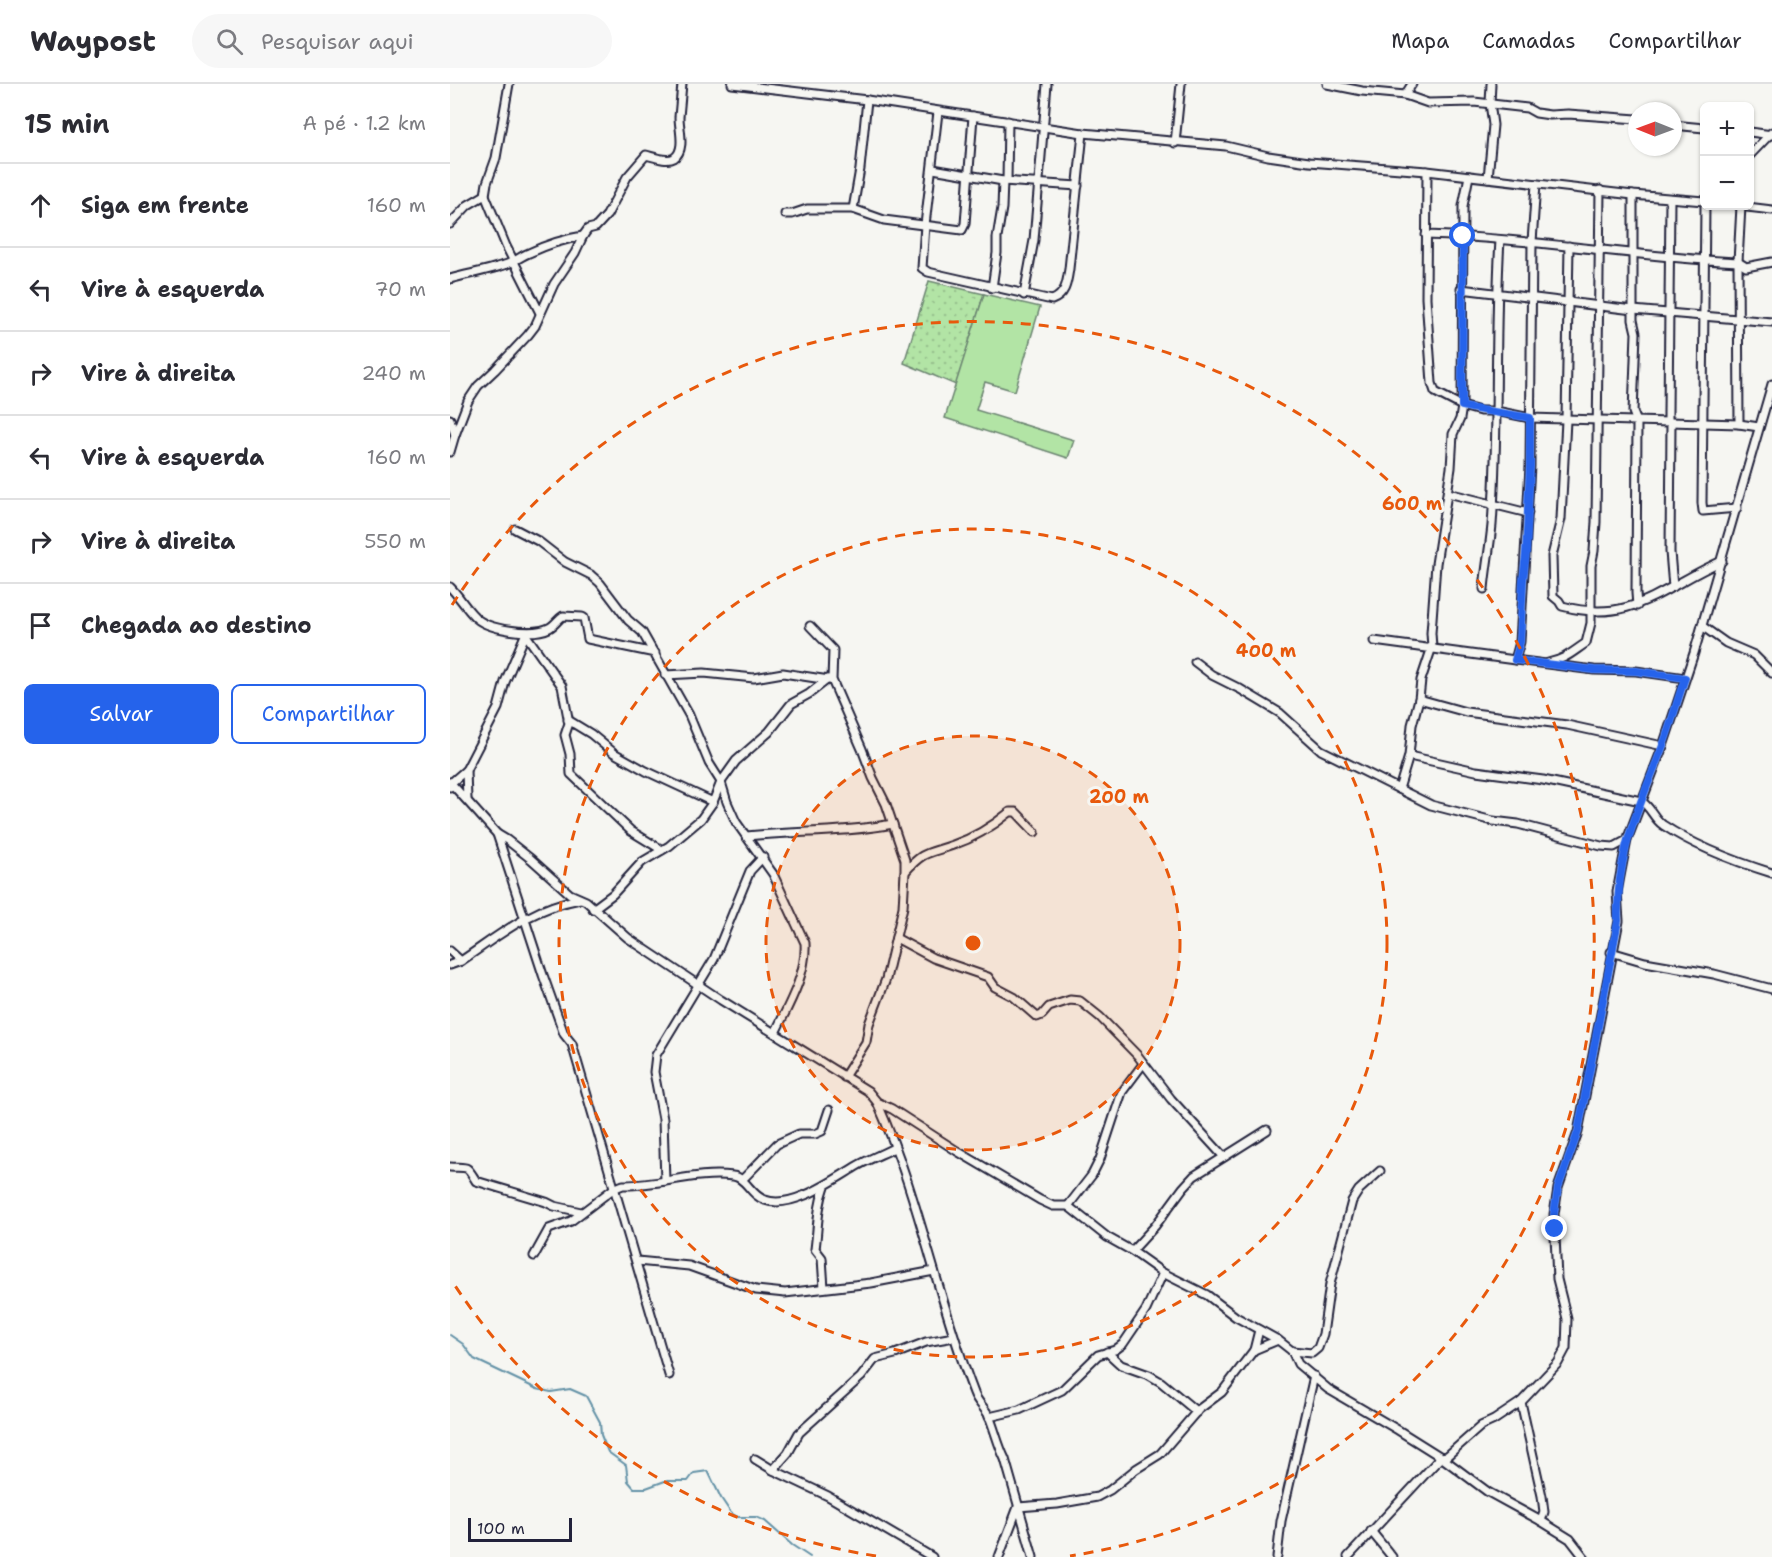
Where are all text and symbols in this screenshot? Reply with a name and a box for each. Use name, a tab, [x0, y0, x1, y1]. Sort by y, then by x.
search box	[192, 14, 612, 68]
text: Waypost	[30, 22, 156, 60]
icon: search	[213, 25, 246, 58]
text: Pesquisar aqui	[261, 27, 414, 56]
text: Mapa	[1391, 27, 1449, 55]
text: Camadas	[1482, 27, 1576, 55]
text: Compartilhar	[1609, 27, 1742, 55]
north arrow	[1628, 102, 1682, 156]
map controls	[1700, 102, 1754, 210]
button: +	[1700, 102, 1754, 156]
text: 15 min	[24, 106, 110, 141]
text: A pé · 1.2 km	[302, 110, 426, 136]
button: −	[1700, 156, 1754, 210]
icon: ahead	[24, 189, 57, 222]
text: Siga em frente	[81, 191, 249, 220]
text: 160 m	[367, 192, 426, 218]
route start	[1449, 222, 1475, 248]
icon: left	[24, 273, 57, 306]
text: Vire à esquerda	[81, 275, 264, 304]
text: 70 m	[374, 276, 426, 302]
icon: right	[24, 357, 57, 390]
text: Vire à direita	[81, 359, 235, 388]
text: 240 m	[361, 360, 426, 386]
icon: left	[24, 441, 57, 474]
text: Vire à esquerda	[81, 443, 264, 472]
text: 160 m	[367, 444, 426, 470]
text: 600 m	[1382, 492, 1443, 516]
icon: right	[24, 525, 57, 558]
text: Vire à direita	[81, 527, 235, 556]
text: 550 m	[364, 528, 426, 554]
icon: arrive	[24, 609, 57, 642]
text: Chegada ao destino	[81, 611, 312, 640]
text: 400 m	[1236, 639, 1297, 663]
button: Salvar	[24, 684, 219, 744]
button: Compartilhar	[231, 684, 426, 744]
text: 200 m	[1089, 785, 1150, 809]
centre of rings	[963, 933, 983, 953]
route end	[1541, 1215, 1567, 1241]
scale bar	[468, 1515, 572, 1542]
text: 100 m	[477, 1518, 525, 1539]

